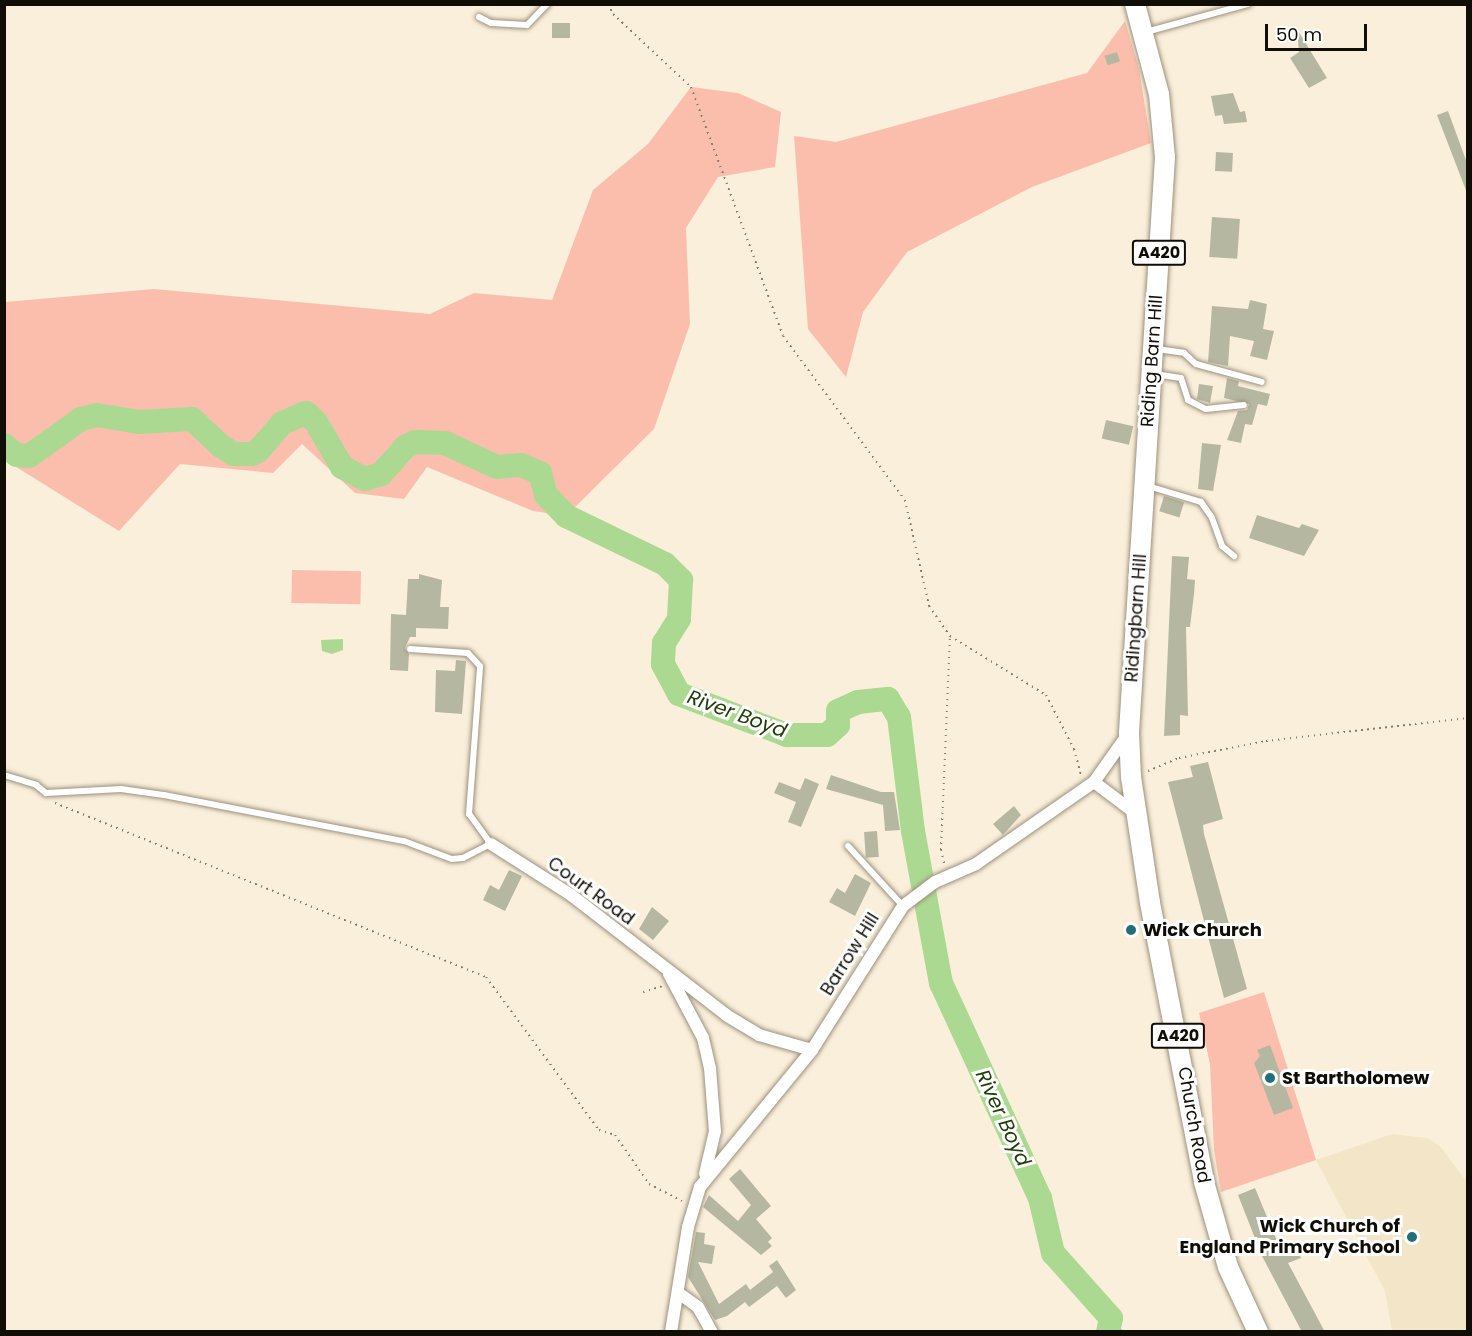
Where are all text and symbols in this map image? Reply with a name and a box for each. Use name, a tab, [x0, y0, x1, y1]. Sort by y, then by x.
scale bar	[1268, 12, 1370, 50]
text: 50 m	[1276, 22, 1322, 47]
road number: A420	[1130, 240, 1188, 266]
street label: Riding Barn Hill	[1137, 294, 1167, 428]
street label: Ridingbarn Hill	[1121, 553, 1151, 683]
water label: River Boyd	[684, 685, 790, 743]
street label: Court Road	[543, 852, 639, 930]
street label: Barrow Hill	[816, 909, 884, 999]
place label: Wick Church	[1143, 919, 1262, 941]
marker: Wick Church	[1124, 923, 1138, 937]
road number: A420	[1150, 1023, 1206, 1049]
street label: Church Road	[1173, 1065, 1215, 1185]
water label: River Boyd	[970, 1066, 1036, 1170]
place label: St Bartholomew	[1282, 1067, 1429, 1089]
marker: St Bartholomew	[1263, 1071, 1277, 1085]
place label: Wick Church of England Primary School	[1179, 1216, 1400, 1258]
marker: Wick Church of England Primary School	[1405, 1230, 1419, 1244]

